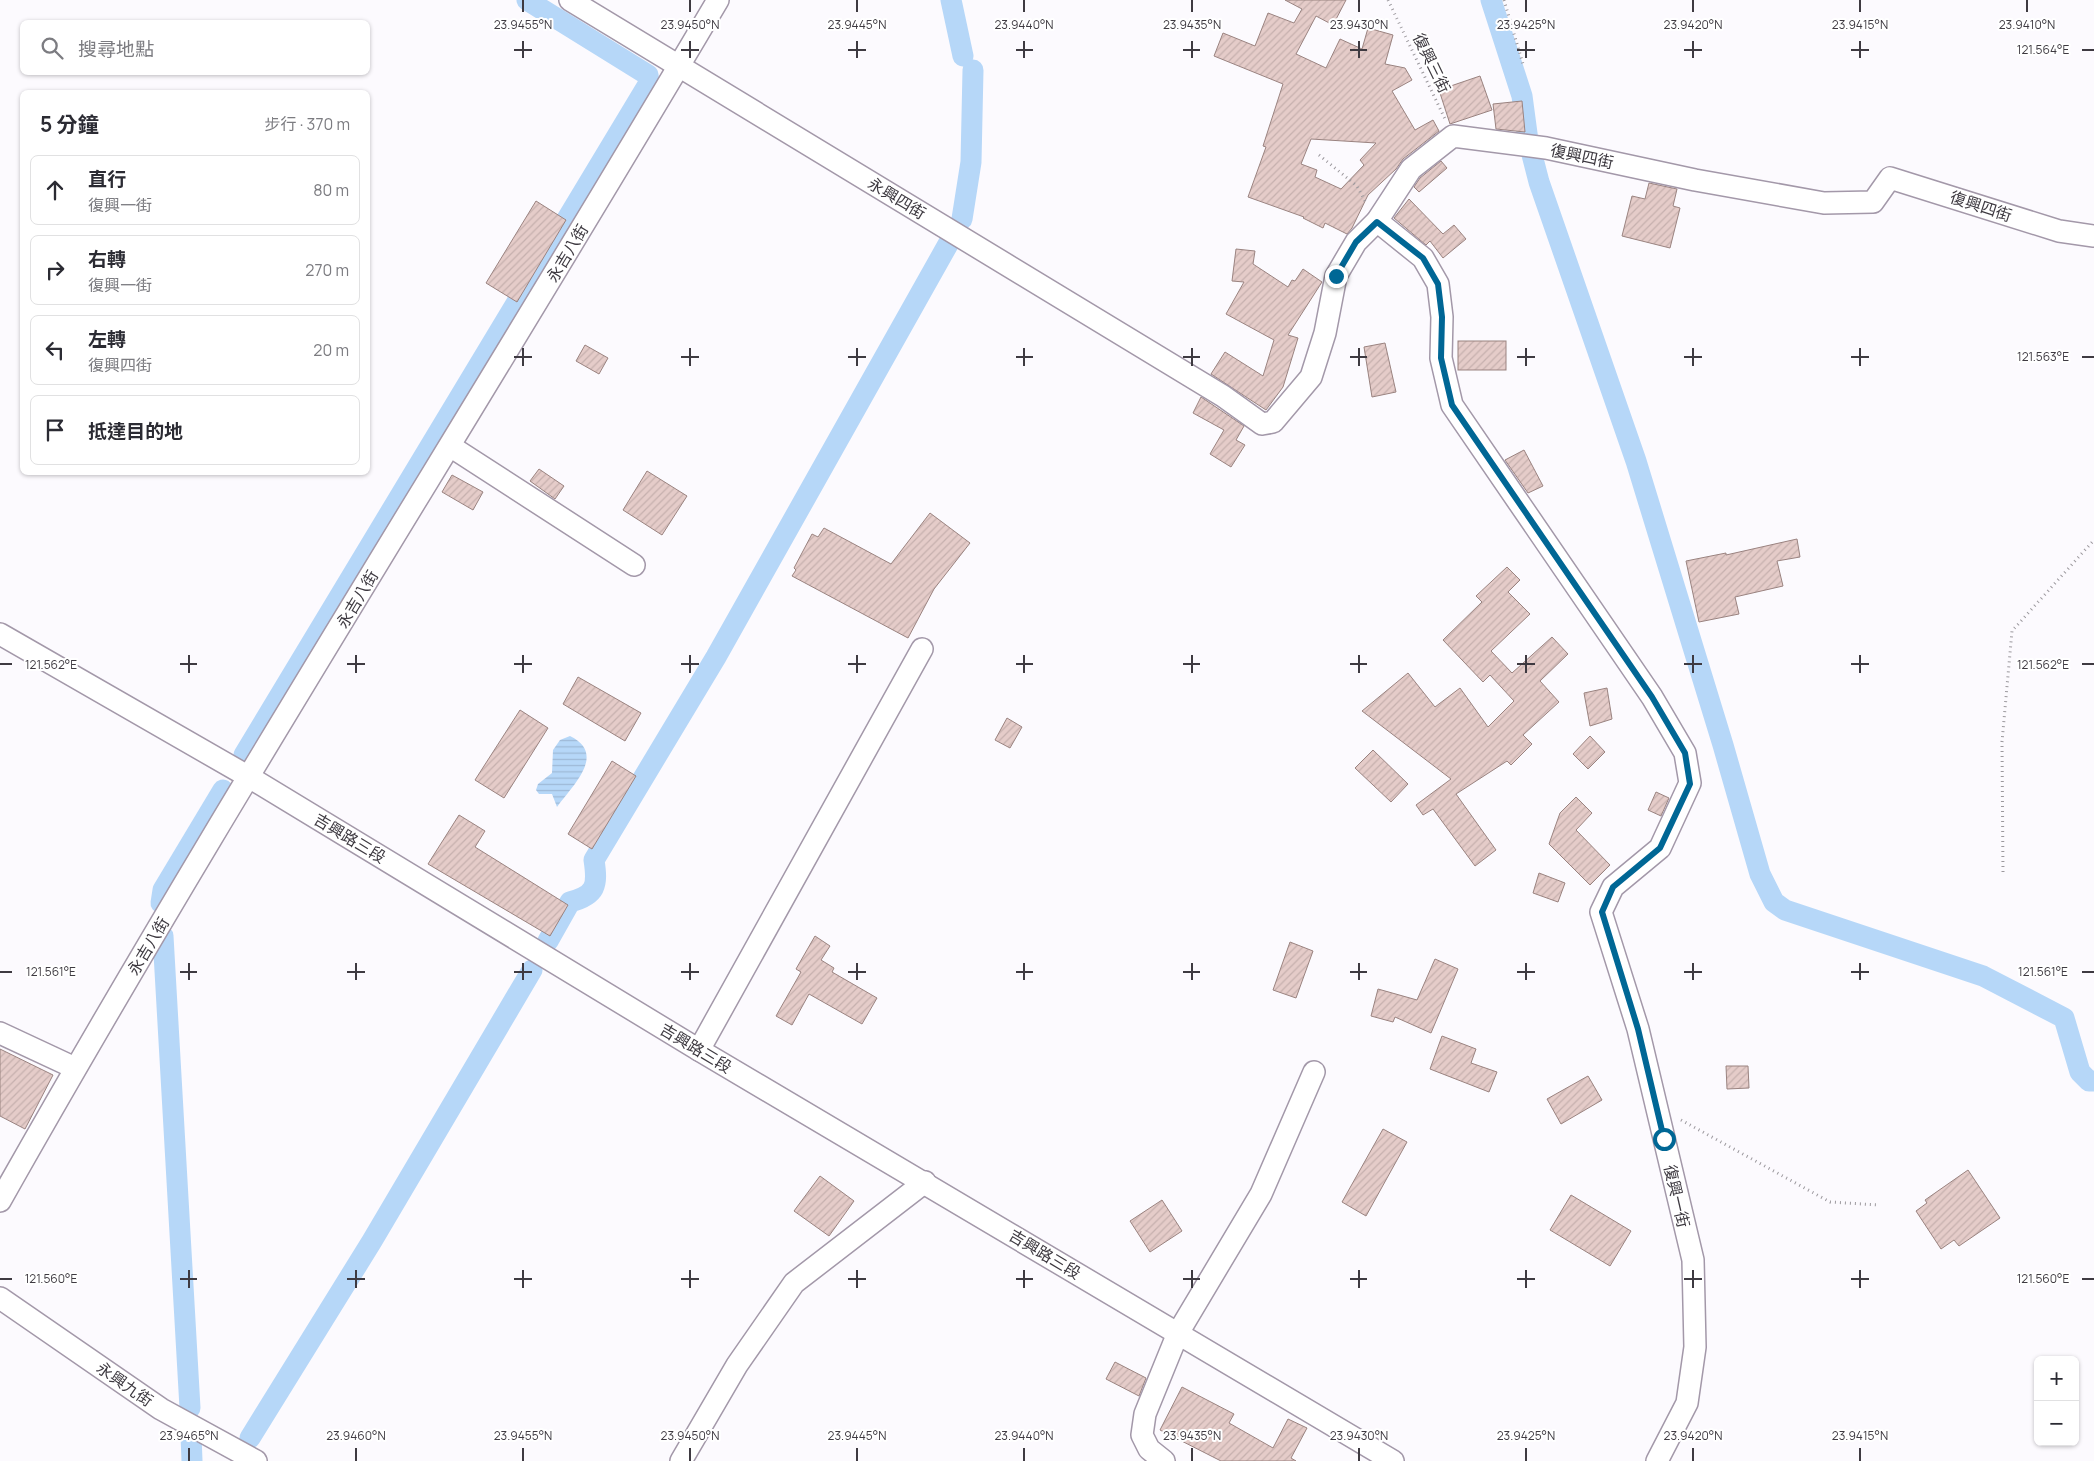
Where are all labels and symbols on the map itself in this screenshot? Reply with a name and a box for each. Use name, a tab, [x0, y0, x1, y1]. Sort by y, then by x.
text: 23.9455°N	[494, 16, 552, 33]
text: 23.9450°N	[661, 16, 719, 33]
text: 23.9445°N	[828, 16, 886, 33]
text: 23.9440°N	[994, 16, 1054, 33]
text: 23.9435°N	[1163, 16, 1221, 33]
text: 23.9430°N	[1330, 16, 1388, 33]
text: 23.9425°N	[1497, 16, 1555, 33]
text: 23.9420°N	[1664, 16, 1722, 33]
text: 23.9415°N	[1832, 16, 1888, 33]
text: 23.9410°N	[1999, 16, 2055, 33]
street label: 復興三街	[1408, 29, 1456, 97]
text: 121.564°E	[2017, 41, 2069, 58]
street label: 復興四街	[1548, 139, 1616, 173]
street label: 永興四街	[864, 172, 930, 224]
street label: 復興四街	[1947, 186, 2015, 226]
street label: 永吉八街	[541, 220, 593, 286]
route end	[1325, 265, 1348, 288]
text: 121.563°E	[2017, 348, 2069, 365]
street label: 永吉八街	[331, 566, 383, 632]
text: 121.562°E	[25, 656, 77, 673]
text: 121.562°E	[2017, 656, 2069, 673]
street label: 吉興路三段	[310, 808, 390, 868]
street label: 永吉八街	[122, 913, 174, 979]
text: 121.561°E	[26, 963, 76, 980]
text: 121.561°E	[2018, 963, 2068, 980]
street label: 吉興路三段	[656, 1018, 736, 1078]
route start	[1653, 1128, 1676, 1151]
street label: 復興一街	[1659, 1162, 1695, 1230]
street label: 吉興路三段	[1005, 1224, 1085, 1284]
text: 121.560°E	[25, 1270, 78, 1287]
text: 121.560°E	[2017, 1270, 2070, 1287]
street label: 永興九街	[92, 1357, 158, 1411]
text: 23.9465°N	[159, 1427, 219, 1444]
text: 23.9460°N	[326, 1427, 386, 1444]
text: 23.9455°N	[494, 1427, 552, 1444]
text: 23.9450°N	[661, 1427, 719, 1444]
text: 23.9445°N	[828, 1427, 886, 1444]
text: 23.9440°N	[994, 1427, 1054, 1444]
text: 23.9435°N	[1163, 1427, 1221, 1444]
text: 23.9430°N	[1330, 1427, 1388, 1444]
text: 23.9425°N	[1497, 1427, 1555, 1444]
text: 23.9420°N	[1664, 1427, 1722, 1444]
text: 23.9415°N	[1832, 1427, 1888, 1444]

